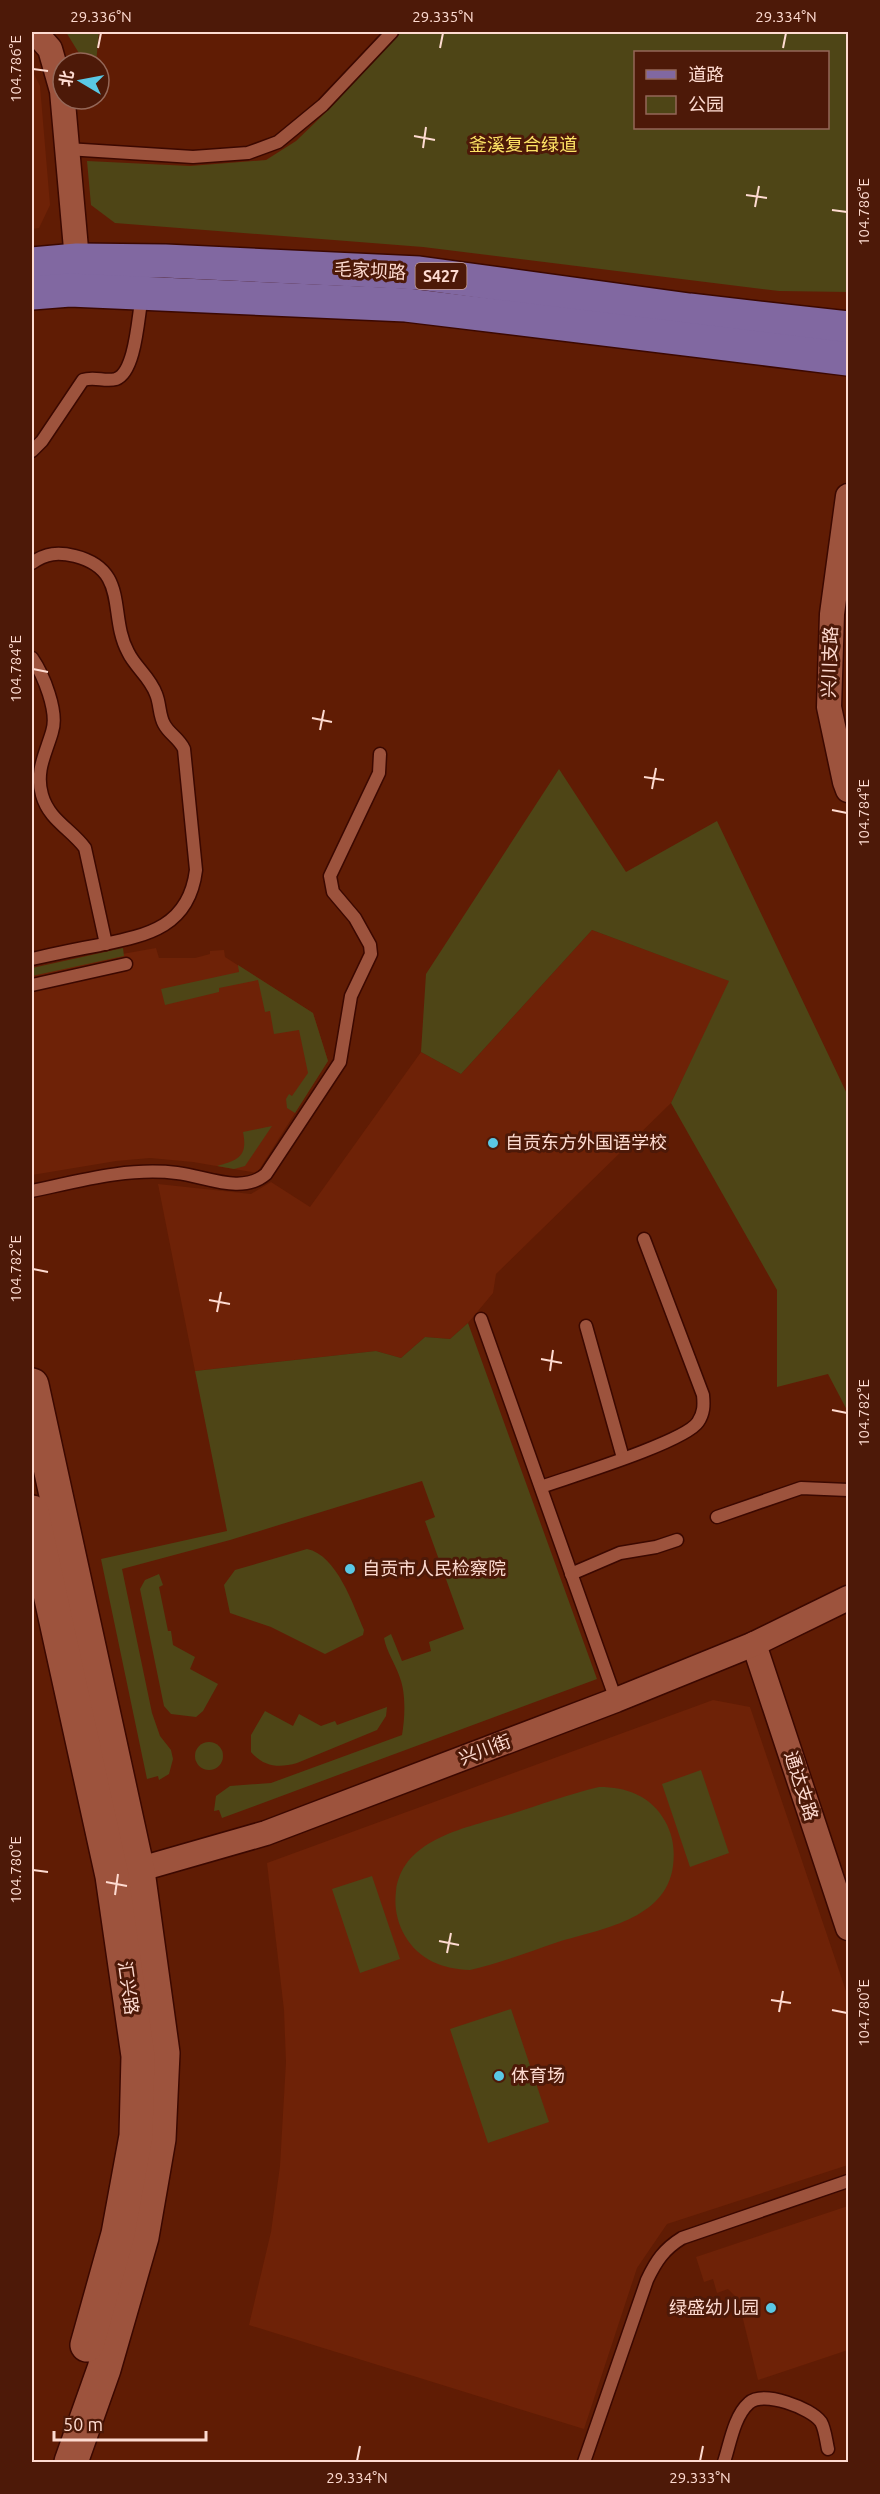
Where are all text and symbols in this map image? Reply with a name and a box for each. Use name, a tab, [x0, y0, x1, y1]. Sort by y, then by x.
text: 29.336°N	[70, 8, 132, 25]
text: 29.335°N	[412, 8, 474, 25]
text: 29.334°N	[755, 8, 817, 25]
text: 104.786°E	[7, 35, 24, 103]
north arrow	[51, 51, 111, 111]
legend	[634, 51, 829, 129]
text: 道路	[688, 64, 724, 84]
text: 北	[56, 69, 76, 88]
text: 公园	[688, 94, 724, 114]
park label: 釜溪复合绿道	[469, 134, 577, 154]
text: 104.786°E	[855, 178, 872, 246]
street label: 毛家坝路	[334, 258, 407, 282]
road number: S427	[416, 263, 466, 289]
street label: 兴川支路	[818, 626, 840, 698]
text: 104.784°E	[7, 635, 24, 703]
text: 104.784°E	[855, 779, 872, 847]
place label: 自贡东方外国语学校	[505, 1132, 667, 1152]
marker: 自贡东方外国语学校	[486, 1136, 500, 1150]
text: 104.782°E	[7, 1235, 24, 1303]
text: 104.782°E	[855, 1379, 872, 1447]
place label: 自贡市人民检察院	[362, 1558, 506, 1578]
marker: 自贡市人民检察院	[343, 1562, 357, 1576]
street label: 兴川街	[456, 1730, 513, 1768]
street label: 通达支路	[781, 1748, 823, 1823]
text: 104.780°E	[7, 1836, 24, 1904]
street label: 汇兴路	[115, 1960, 143, 2016]
text: 104.780°E	[855, 1979, 872, 2047]
place label: 体育场	[511, 2065, 565, 2085]
marker: 体育场	[492, 2069, 506, 2083]
place label: 绿盛幼儿园	[669, 2297, 759, 2317]
marker: 绿盛幼儿园	[764, 2301, 778, 2315]
scale bar	[54, 2404, 206, 2442]
text: 50 m	[63, 2414, 103, 2434]
text: 29.334°N	[326, 2469, 388, 2486]
text: 29.333°N	[669, 2469, 731, 2486]

